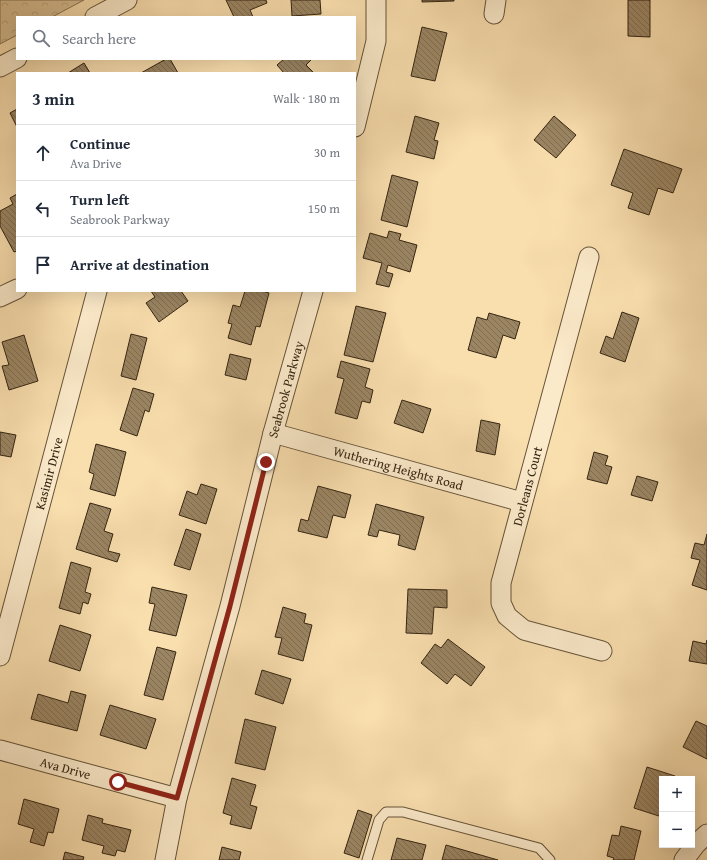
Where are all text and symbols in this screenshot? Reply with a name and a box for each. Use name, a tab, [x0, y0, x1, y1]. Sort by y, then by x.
search box	[16, 16, 356, 60]
icon: search	[30, 27, 52, 49]
text: Search here	[62, 28, 136, 49]
text: 3 min	[32, 86, 74, 111]
text: Walk · 180 m	[273, 89, 340, 108]
text: Continue	[70, 133, 131, 154]
icon: ahead	[32, 142, 54, 164]
text: 30 m	[314, 143, 340, 162]
text: Ava Drive	[70, 154, 122, 173]
text: Turn left	[70, 189, 129, 210]
icon: left	[32, 198, 54, 220]
text: 150 m	[308, 199, 340, 218]
text: Seabrook Parkway	[70, 210, 170, 229]
icon: arrive	[32, 254, 54, 276]
text: Arrive at destination	[70, 254, 209, 275]
street label: Seabrook Parkway	[263, 338, 309, 440]
street label: Kasimir Drive	[30, 435, 68, 512]
street label: Wuthering Heights Road	[331, 441, 465, 495]
street label: Dorleans Court	[508, 444, 547, 528]
route end	[257, 453, 275, 471]
street label: Ava Drive	[38, 752, 93, 784]
route start	[109, 773, 127, 791]
map controls	[659, 776, 695, 848]
button: +	[659, 776, 695, 812]
button: −	[659, 812, 695, 848]

